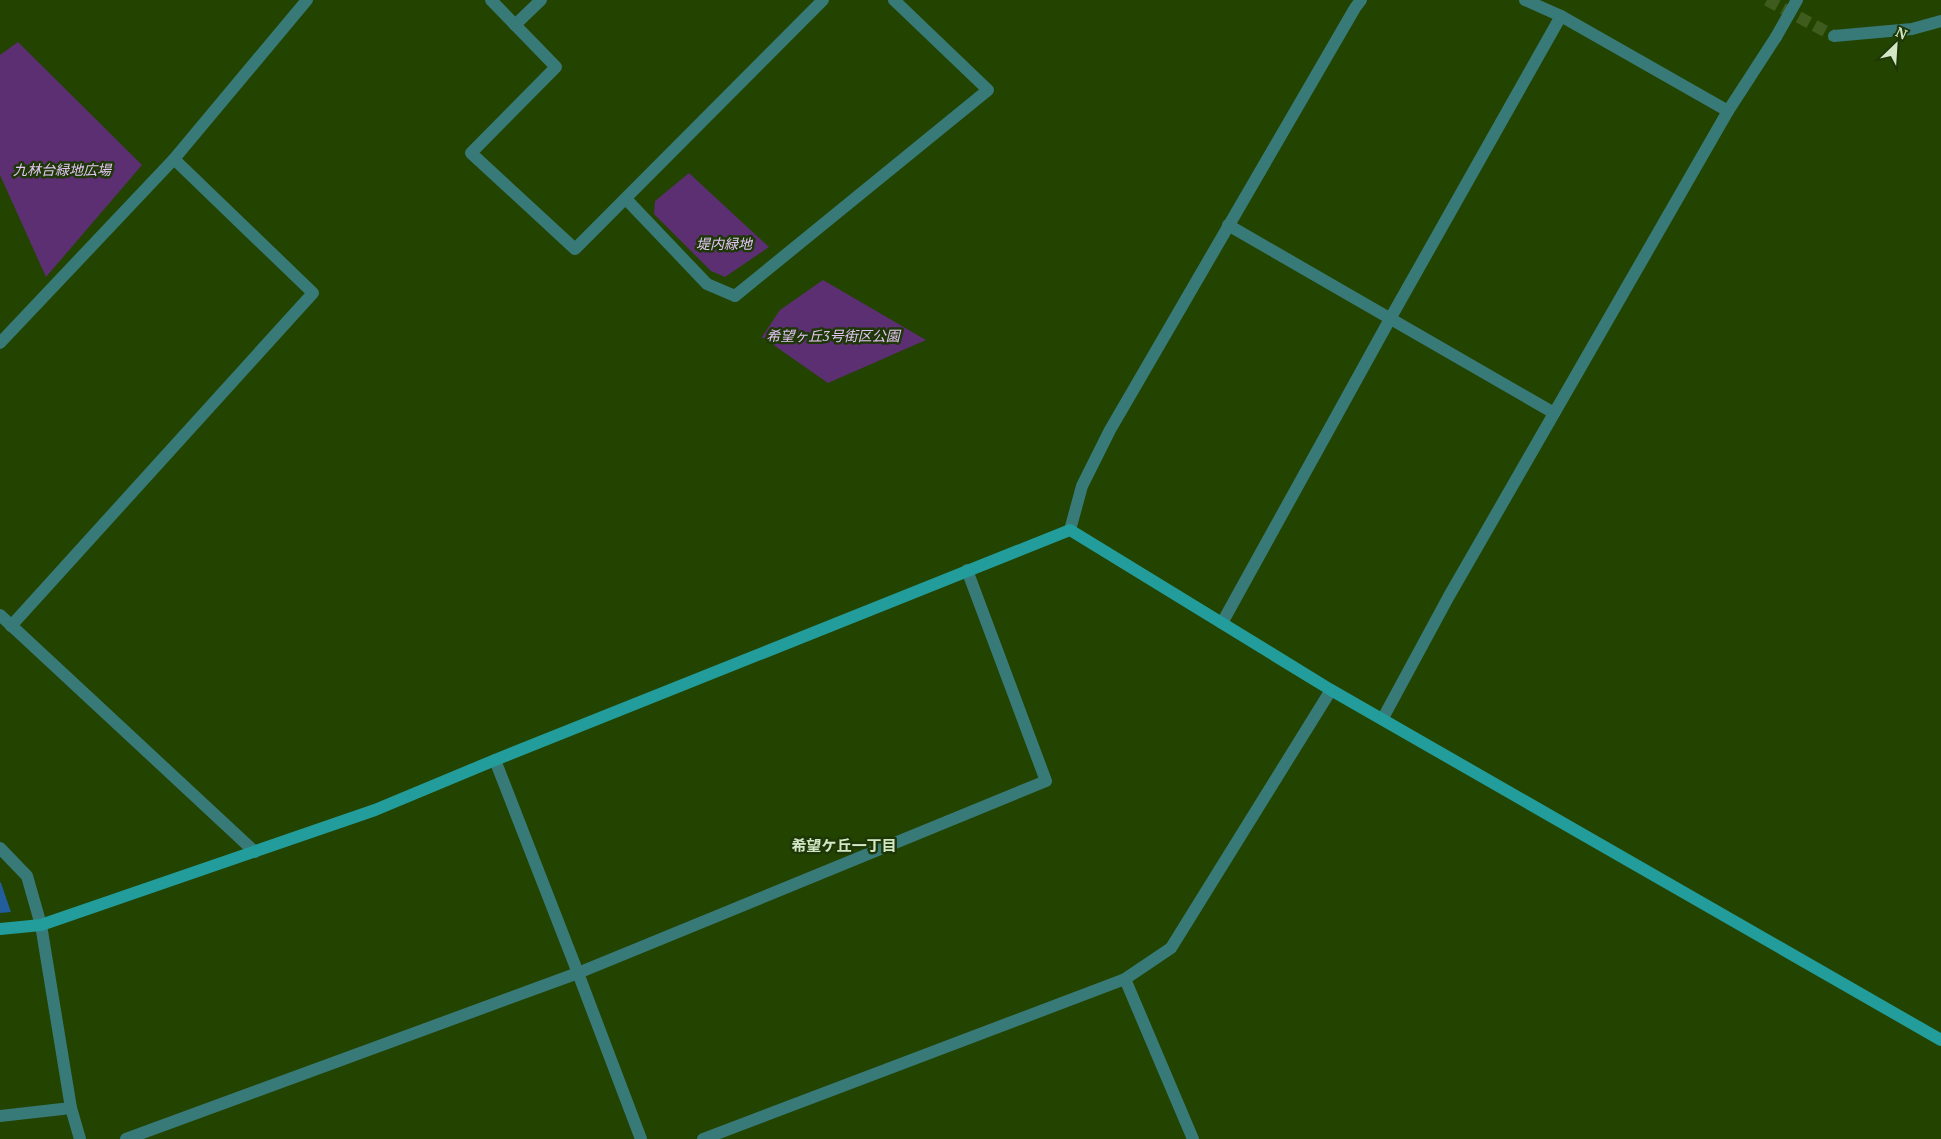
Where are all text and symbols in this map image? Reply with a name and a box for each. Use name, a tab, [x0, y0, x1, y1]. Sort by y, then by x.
north arrow	[1871, 20, 1921, 70]
text: N	[1893, 22, 1911, 44]
park label: 九林台緑地広場	[13, 160, 113, 179]
park label: 堤内緑地	[696, 234, 754, 253]
park label: 希望ヶ丘3号街区公園	[766, 326, 902, 345]
district label: 希望ケ丘一丁目	[791, 835, 897, 855]

